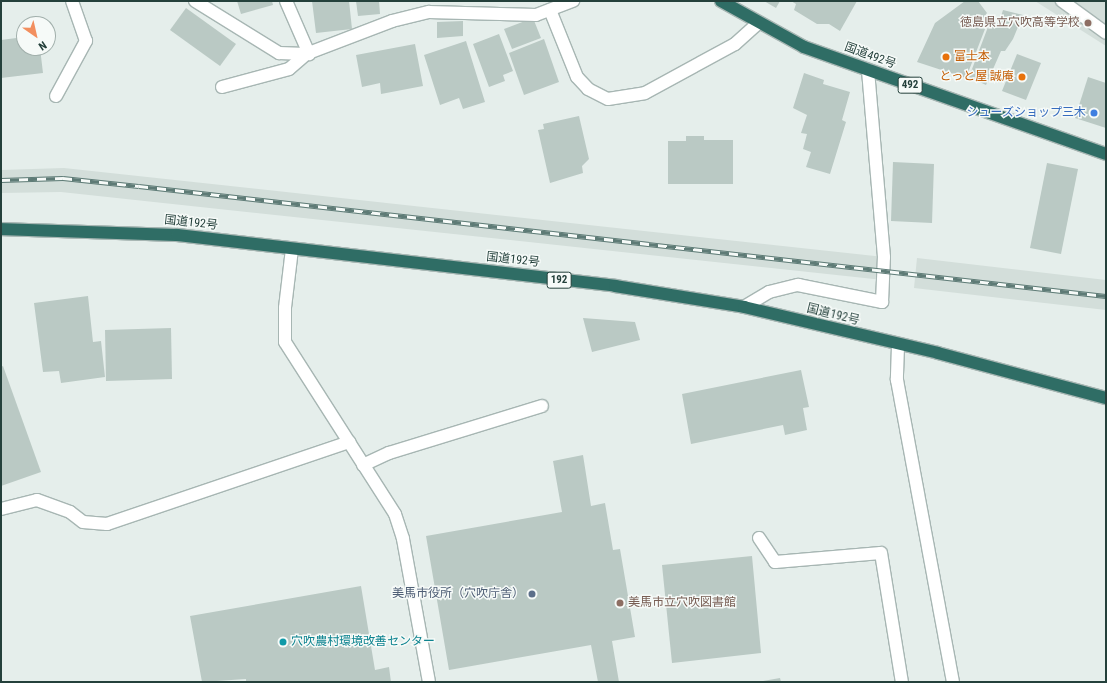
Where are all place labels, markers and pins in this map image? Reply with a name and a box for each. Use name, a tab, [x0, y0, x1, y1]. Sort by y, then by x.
place label: 徳島県立穴吹高等学校	[960, 16, 1080, 30]
marker: 徳島県立穴吹高等学校	[1083, 18, 1093, 28]
place label: 富士本	[954, 50, 990, 64]
marker: 富士本	[941, 52, 951, 62]
place label: とっと屋 誠庵	[939, 70, 1014, 84]
marker: とっと屋 誠庵	[1017, 72, 1027, 82]
place label: シューズショップ三木	[966, 106, 1086, 120]
marker: シューズショップ三木	[1089, 108, 1099, 118]
place label: 美馬市役所（穴吹庁舎）	[392, 587, 524, 601]
marker: 美馬市役所（穴吹庁舎）	[527, 589, 537, 599]
place label: 美馬市立穴吹図書館	[628, 596, 736, 610]
marker: 美馬市立穴吹図書館	[615, 598, 625, 608]
place label: 穴吹農村環境改善センター	[291, 635, 435, 649]
marker: 穴吹農村環境改善センター	[278, 637, 288, 647]

